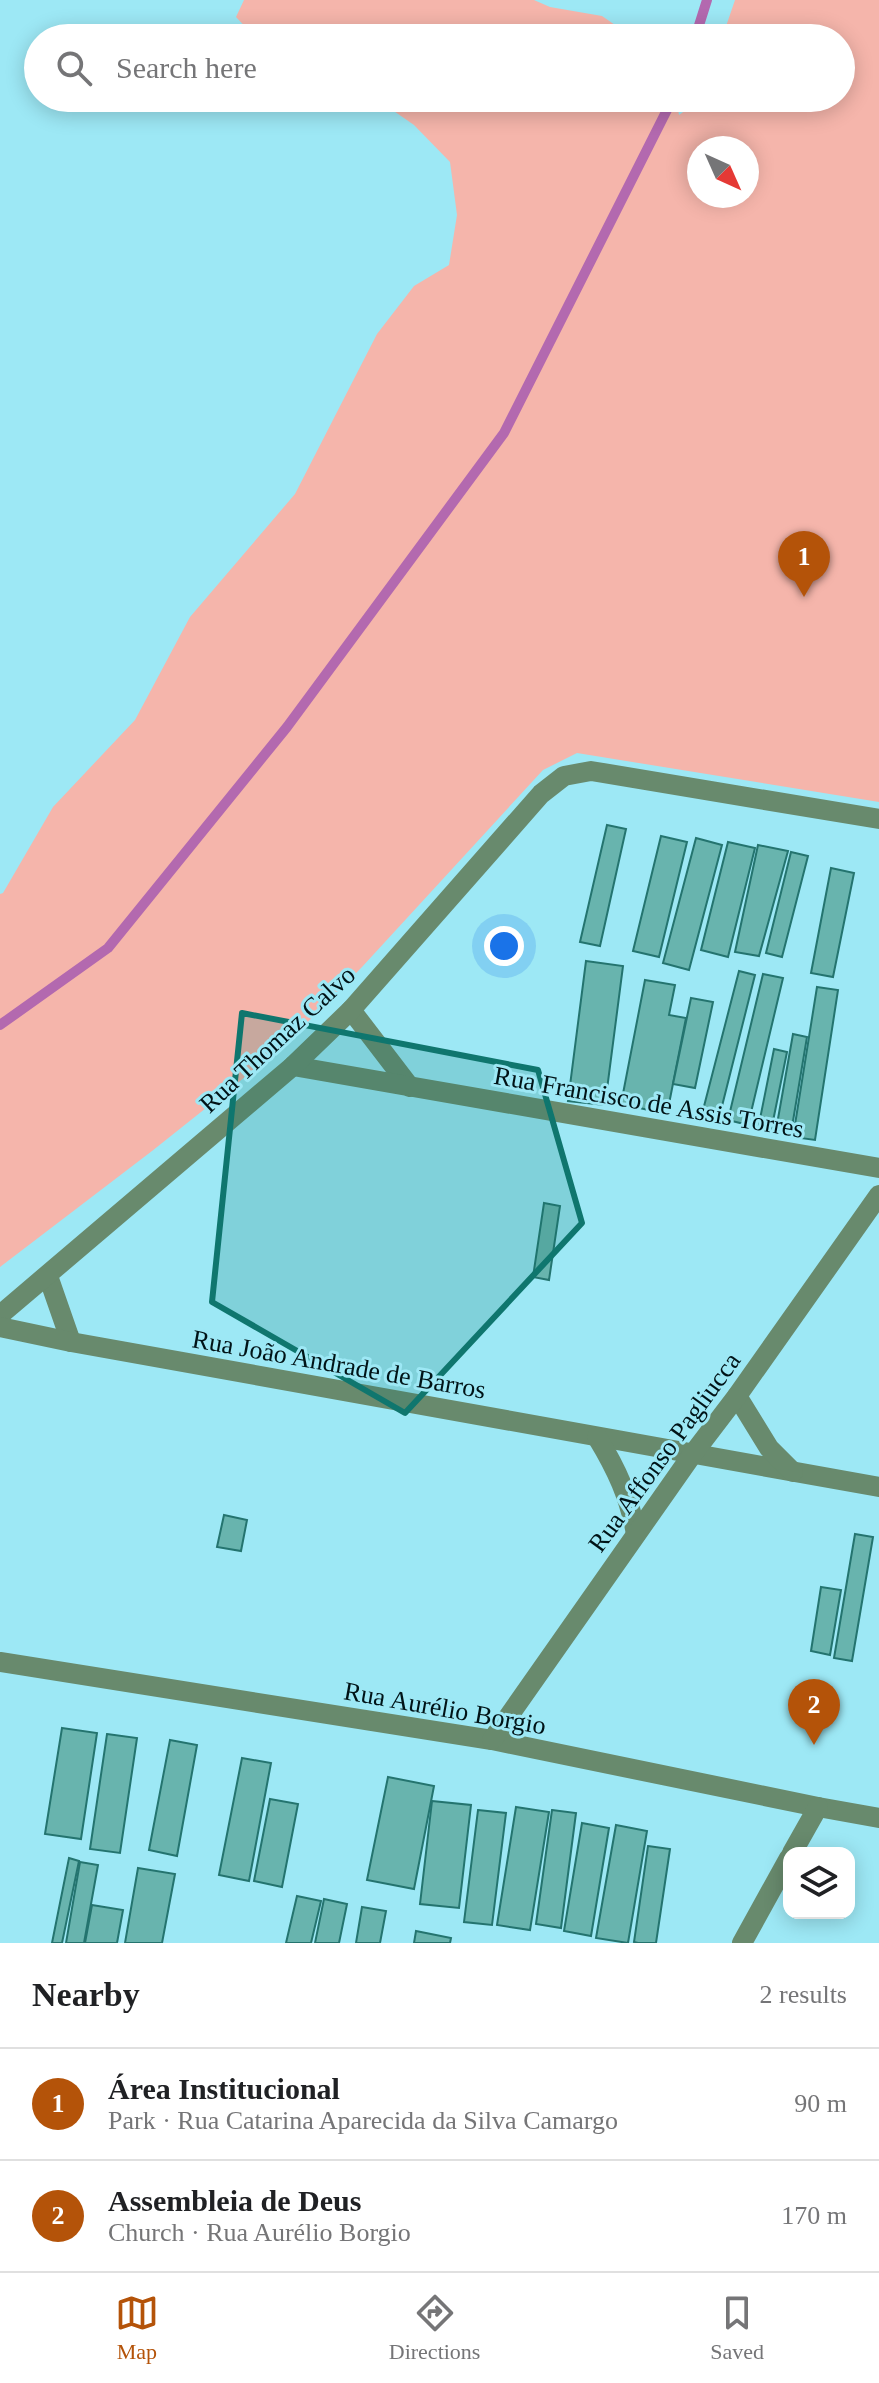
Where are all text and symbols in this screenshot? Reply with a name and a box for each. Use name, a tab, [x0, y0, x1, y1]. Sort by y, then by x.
search box	[24, 24, 855, 112]
icon: search	[52, 46, 96, 90]
text: Search here	[116, 51, 257, 84]
north arrow	[687, 136, 759, 208]
pin: 1	[778, 531, 830, 597]
your location	[484, 926, 524, 966]
street label: Rua Thomaz Calvo	[194, 960, 361, 1119]
street label: Rua Francisco de Assis Torres	[492, 1061, 806, 1144]
street label: Rua João Andrade de Barros	[190, 1324, 488, 1405]
street label: Rua Affonso Pagliucca	[582, 1347, 747, 1558]
street label: Rua Aurélio Borgio	[342, 1676, 548, 1741]
pin: 2	[788, 1679, 840, 1745]
map controls	[783, 1847, 855, 1919]
button: layers	[783, 1847, 855, 1919]
text: Nearby	[32, 1976, 140, 2013]
text: 2 results	[760, 1980, 847, 2009]
text: Área Institucional	[108, 2072, 340, 2105]
text: 1	[52, 2089, 65, 2118]
text: 90 m	[794, 2089, 847, 2118]
text: Park · Rua Catarina Aparecida da Silva Camargo	[108, 2106, 618, 2135]
text: Assembleia de Deus	[108, 2184, 361, 2217]
text: 2	[52, 2201, 65, 2230]
text: 170 m	[781, 2201, 847, 2230]
text: Church · Rua Aurélio Borgio	[108, 2218, 411, 2247]
tab: Map	[115, 2291, 159, 2365]
tab: Directions	[389, 2291, 480, 2365]
tab: Saved	[710, 2291, 764, 2365]

